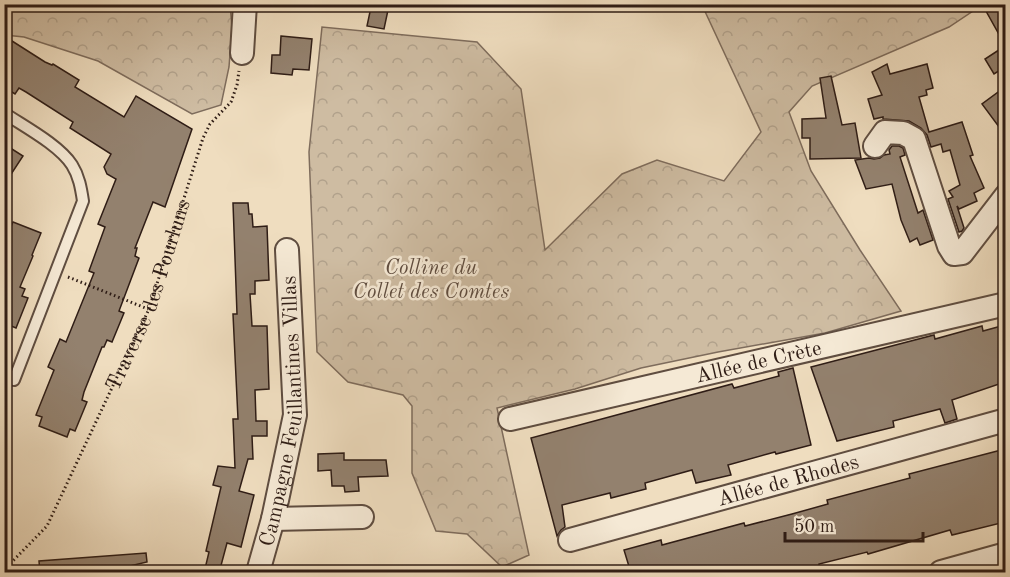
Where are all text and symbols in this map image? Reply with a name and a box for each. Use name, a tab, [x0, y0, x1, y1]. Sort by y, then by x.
street label: Traverse des Pourluns	[103, 197, 195, 394]
park label: Colline du Collet des Comtes	[353, 258, 509, 303]
street label: Campagne Feuillantines Villas	[257, 275, 307, 549]
street label: Allée de Crète	[694, 338, 824, 388]
street label: Allée de Rhodes	[715, 452, 861, 511]
scale bar	[785, 505, 923, 543]
text: 50 m	[794, 518, 834, 536]

